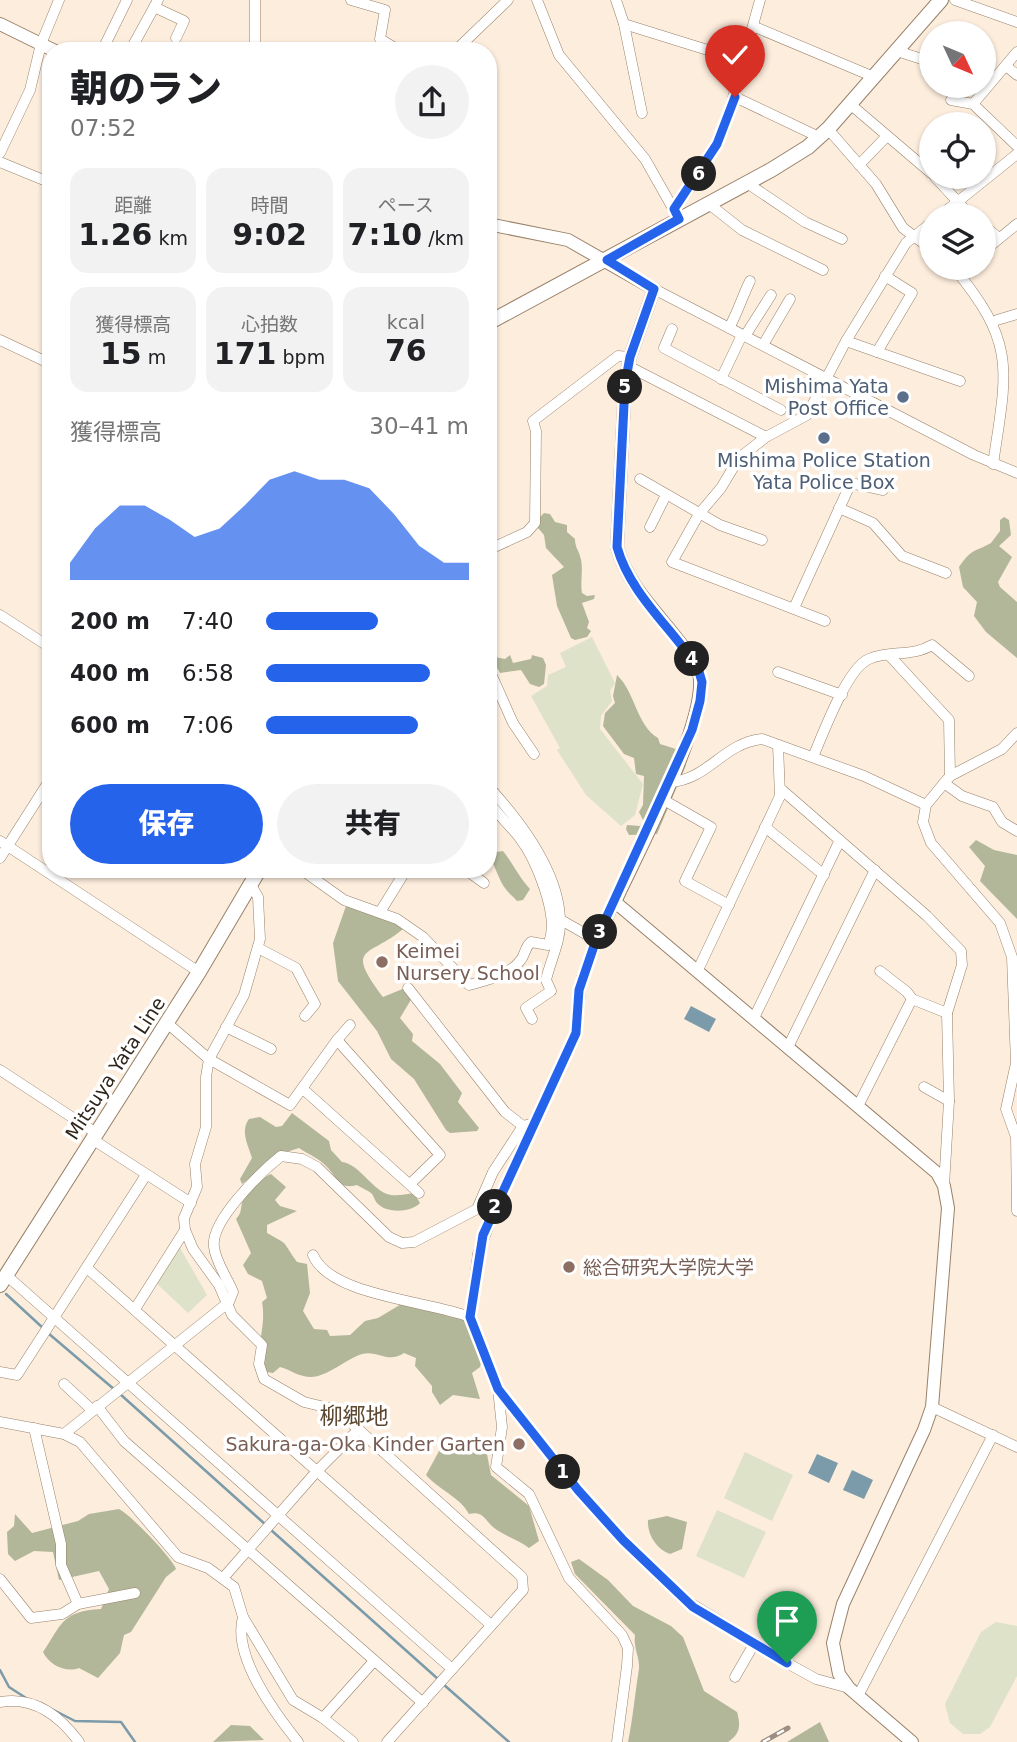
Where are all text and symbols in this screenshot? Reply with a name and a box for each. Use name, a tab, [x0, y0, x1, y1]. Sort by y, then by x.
north arrow	[919, 21, 996, 98]
map controls	[919, 21, 996, 280]
pin	[705, 25, 765, 97]
icon: check	[716, 36, 754, 74]
button: share	[395, 65, 469, 139]
text: 朝のラン	[70, 67, 222, 111]
button: locate	[919, 112, 996, 189]
text: 07:52	[70, 115, 136, 141]
pin: 6	[682, 156, 716, 192]
text: 6	[692, 162, 705, 184]
text: 距離	[114, 194, 152, 216]
text: 時間	[250, 194, 289, 216]
text: ペース	[378, 194, 434, 216]
button: layers	[919, 203, 996, 280]
text: 1.26	[78, 217, 152, 252]
text: 9:02	[232, 217, 307, 252]
text: 7:10	[348, 217, 422, 252]
text: km	[152, 227, 188, 249]
text: /km	[422, 227, 464, 249]
text: kcal	[387, 311, 425, 333]
text: 獲得標高	[95, 313, 171, 335]
text: 心拍数	[241, 313, 298, 335]
text: 76	[385, 333, 427, 368]
text: 15	[100, 336, 142, 371]
text: 171	[214, 336, 276, 371]
text: m	[142, 346, 166, 368]
text: bpm	[276, 346, 325, 368]
pin: 5	[608, 370, 642, 404]
text: 5	[618, 375, 631, 397]
place label: Mishima Yata Post Office	[764, 375, 889, 419]
marker: Mishima Yata Post Office	[895, 389, 911, 405]
text: 30–41 m	[369, 413, 469, 439]
text: 獲得標高	[70, 419, 162, 445]
marker: Mishima Police Station Yata Police Box	[816, 430, 832, 446]
place label: Mishima Police Station Yata Police Box	[717, 449, 931, 493]
text: 200 m	[70, 608, 150, 634]
text: 7:40	[182, 608, 234, 634]
pin: 4	[674, 642, 710, 676]
text: 4	[685, 647, 698, 669]
text: 400 m	[70, 660, 150, 686]
text: 6:58	[182, 660, 234, 686]
text: 600 m	[70, 712, 150, 738]
text: 7:06	[182, 712, 234, 738]
button: 保存	[70, 784, 263, 864]
button: 共有	[277, 784, 469, 864]
pin: 3	[582, 914, 618, 950]
text: 3	[593, 920, 606, 942]
place label: Keimei Nursery School	[396, 940, 540, 984]
marker: Keimei Nursery School	[374, 954, 390, 970]
street label: Mitsuya Yata Line	[61, 993, 169, 1143]
pin: 2	[477, 1190, 512, 1224]
text: 2	[488, 1195, 501, 1217]
place label: 総合研究大学院大学	[583, 1256, 754, 1278]
marker: 総合研究大学院大学	[561, 1259, 577, 1275]
district label: 柳郷地	[320, 1403, 389, 1429]
place label: Sakura-ga-Oka Kinder Garten	[225, 1433, 505, 1455]
marker: Sakura-ga-Oka Kinder Garten	[511, 1436, 527, 1452]
pin: 1	[546, 1454, 580, 1490]
text: 1	[556, 1460, 569, 1482]
pin	[757, 1591, 817, 1663]
icon: arrive	[768, 1602, 806, 1640]

